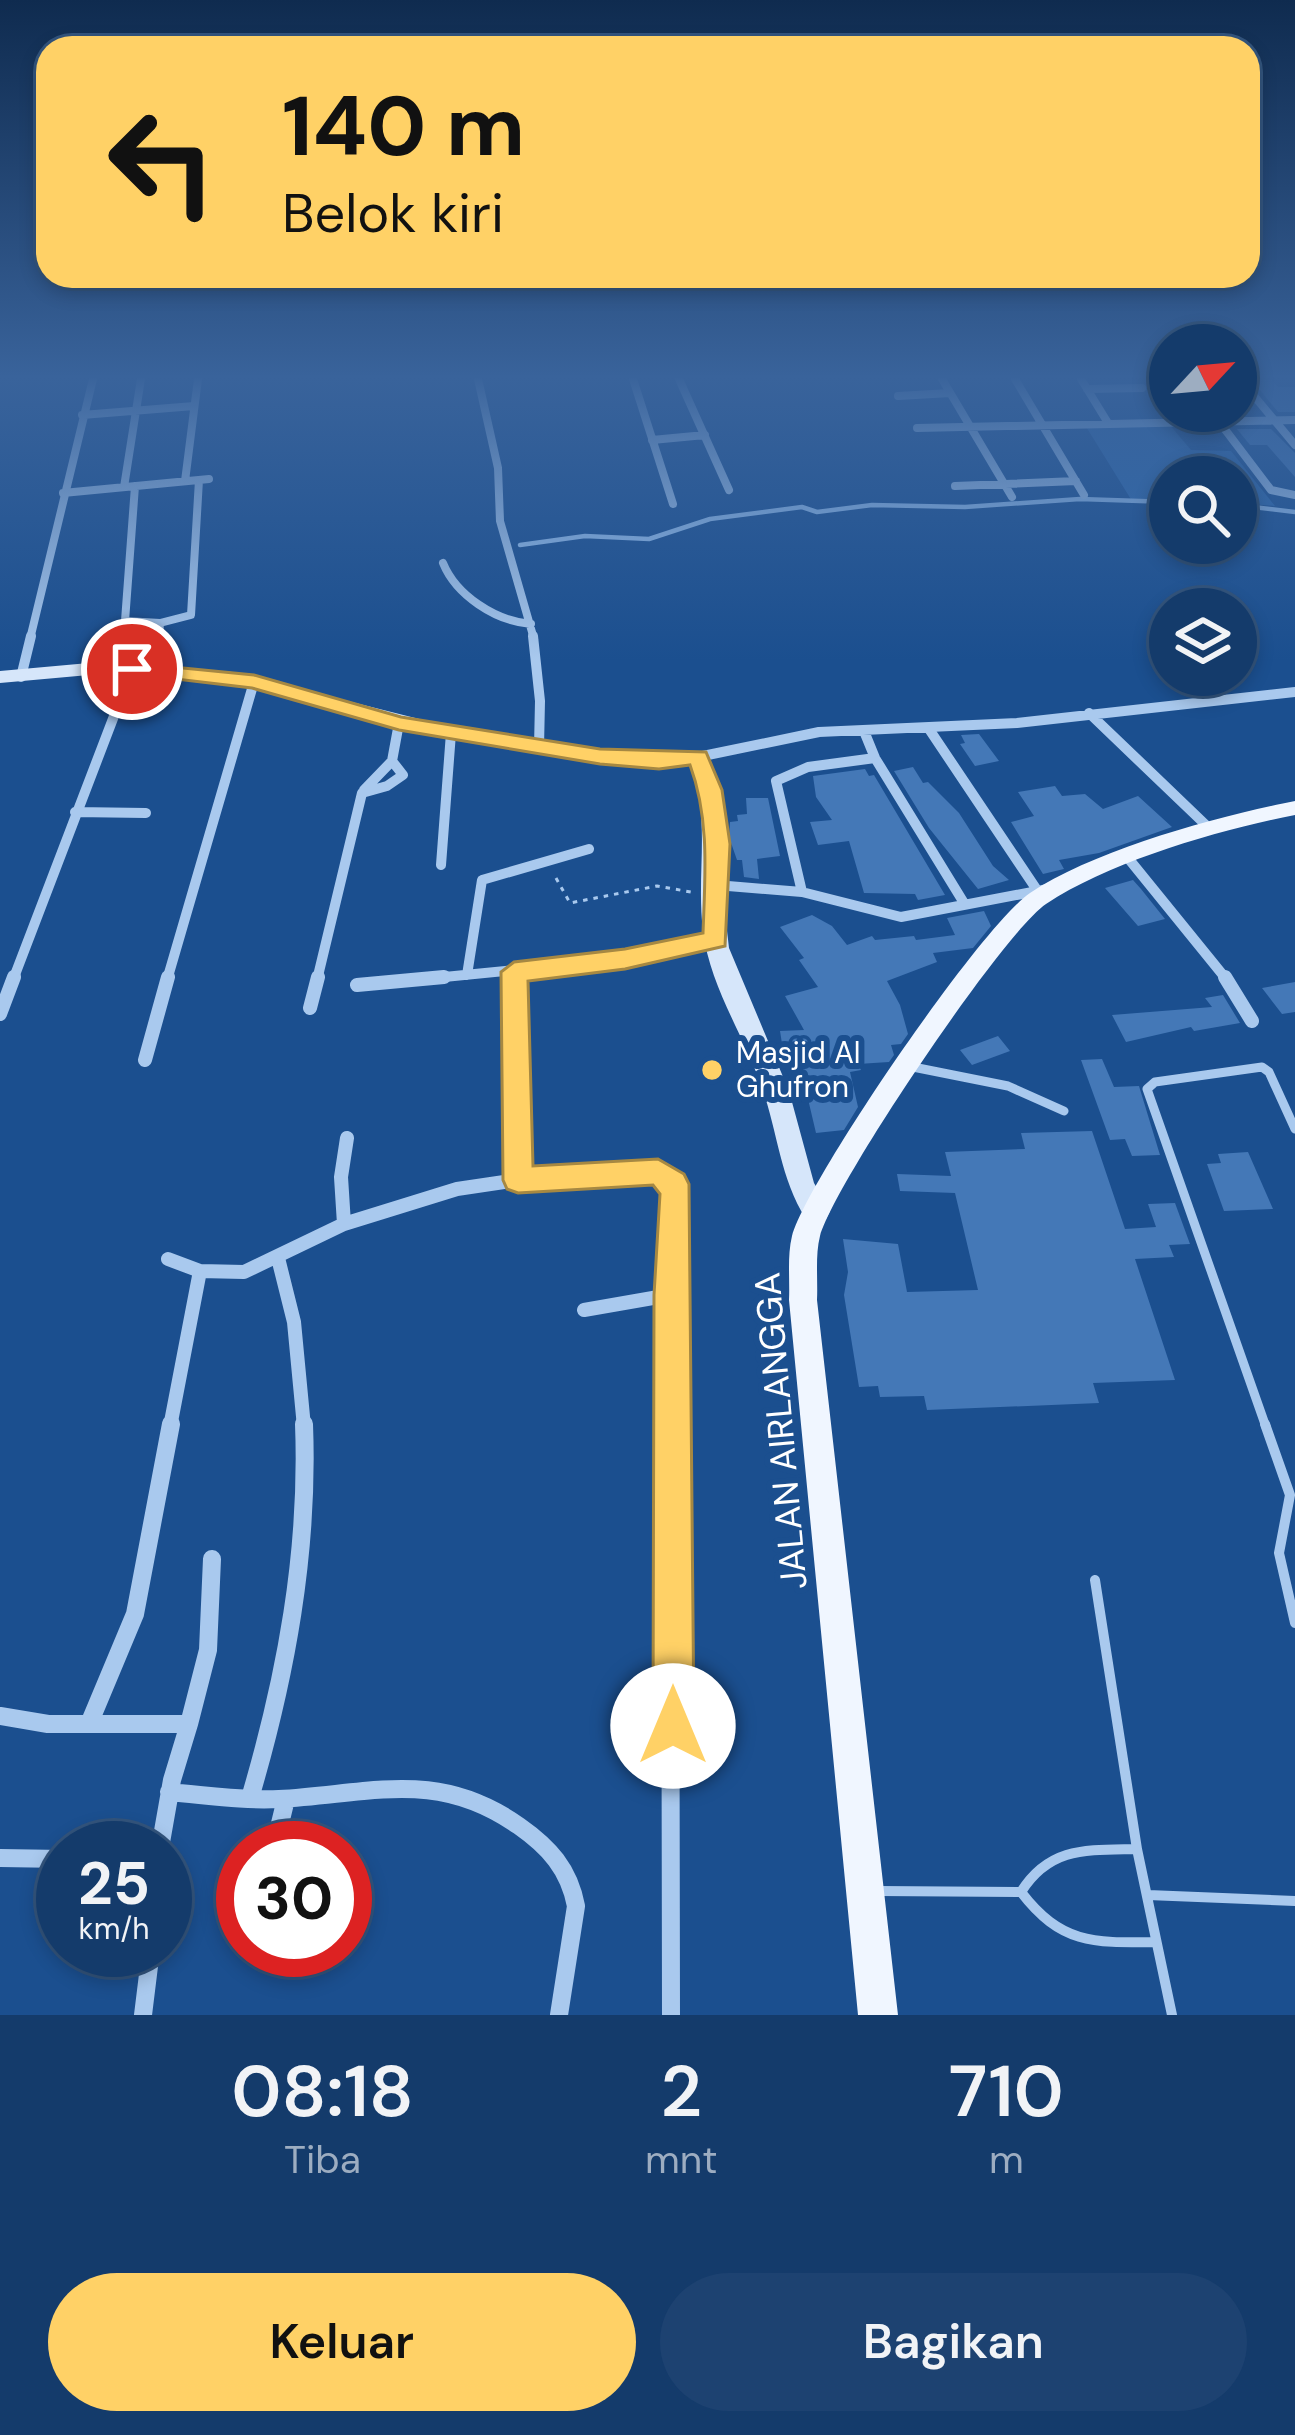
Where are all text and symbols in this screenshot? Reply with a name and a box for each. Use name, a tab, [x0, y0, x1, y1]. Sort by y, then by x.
text: 140 m	[282, 72, 525, 181]
icon: left	[84, 84, 240, 240]
text: Belok kiri	[282, 178, 504, 249]
north arrow	[1149, 324, 1257, 432]
map controls	[1149, 324, 1257, 696]
button: search	[1149, 456, 1257, 564]
button: layers	[1149, 588, 1257, 696]
pin	[81, 618, 183, 720]
icon: arrive	[99, 636, 165, 702]
place label: Masjid Al Ghufron	[736, 1033, 861, 1106]
marker: Masjid Al Ghufron	[699, 1057, 725, 1083]
street label: JALAN AIRLANGGA	[743, 1270, 818, 1591]
position arrow	[610, 1663, 736, 1789]
speed limit sign: 30	[216, 1821, 372, 1977]
text: 25	[78, 1844, 150, 1923]
text: km/h	[79, 1909, 149, 1948]
text: 08:18	[231, 2045, 414, 2138]
text: 2	[661, 2045, 702, 2138]
text: 710	[949, 2045, 1064, 2138]
text: Tiba	[284, 2134, 361, 2185]
text: mnt	[645, 2134, 718, 2185]
text: m	[989, 2134, 1024, 2185]
button: Keluar	[48, 2273, 636, 2411]
button: Bagikan	[660, 2273, 1247, 2411]

